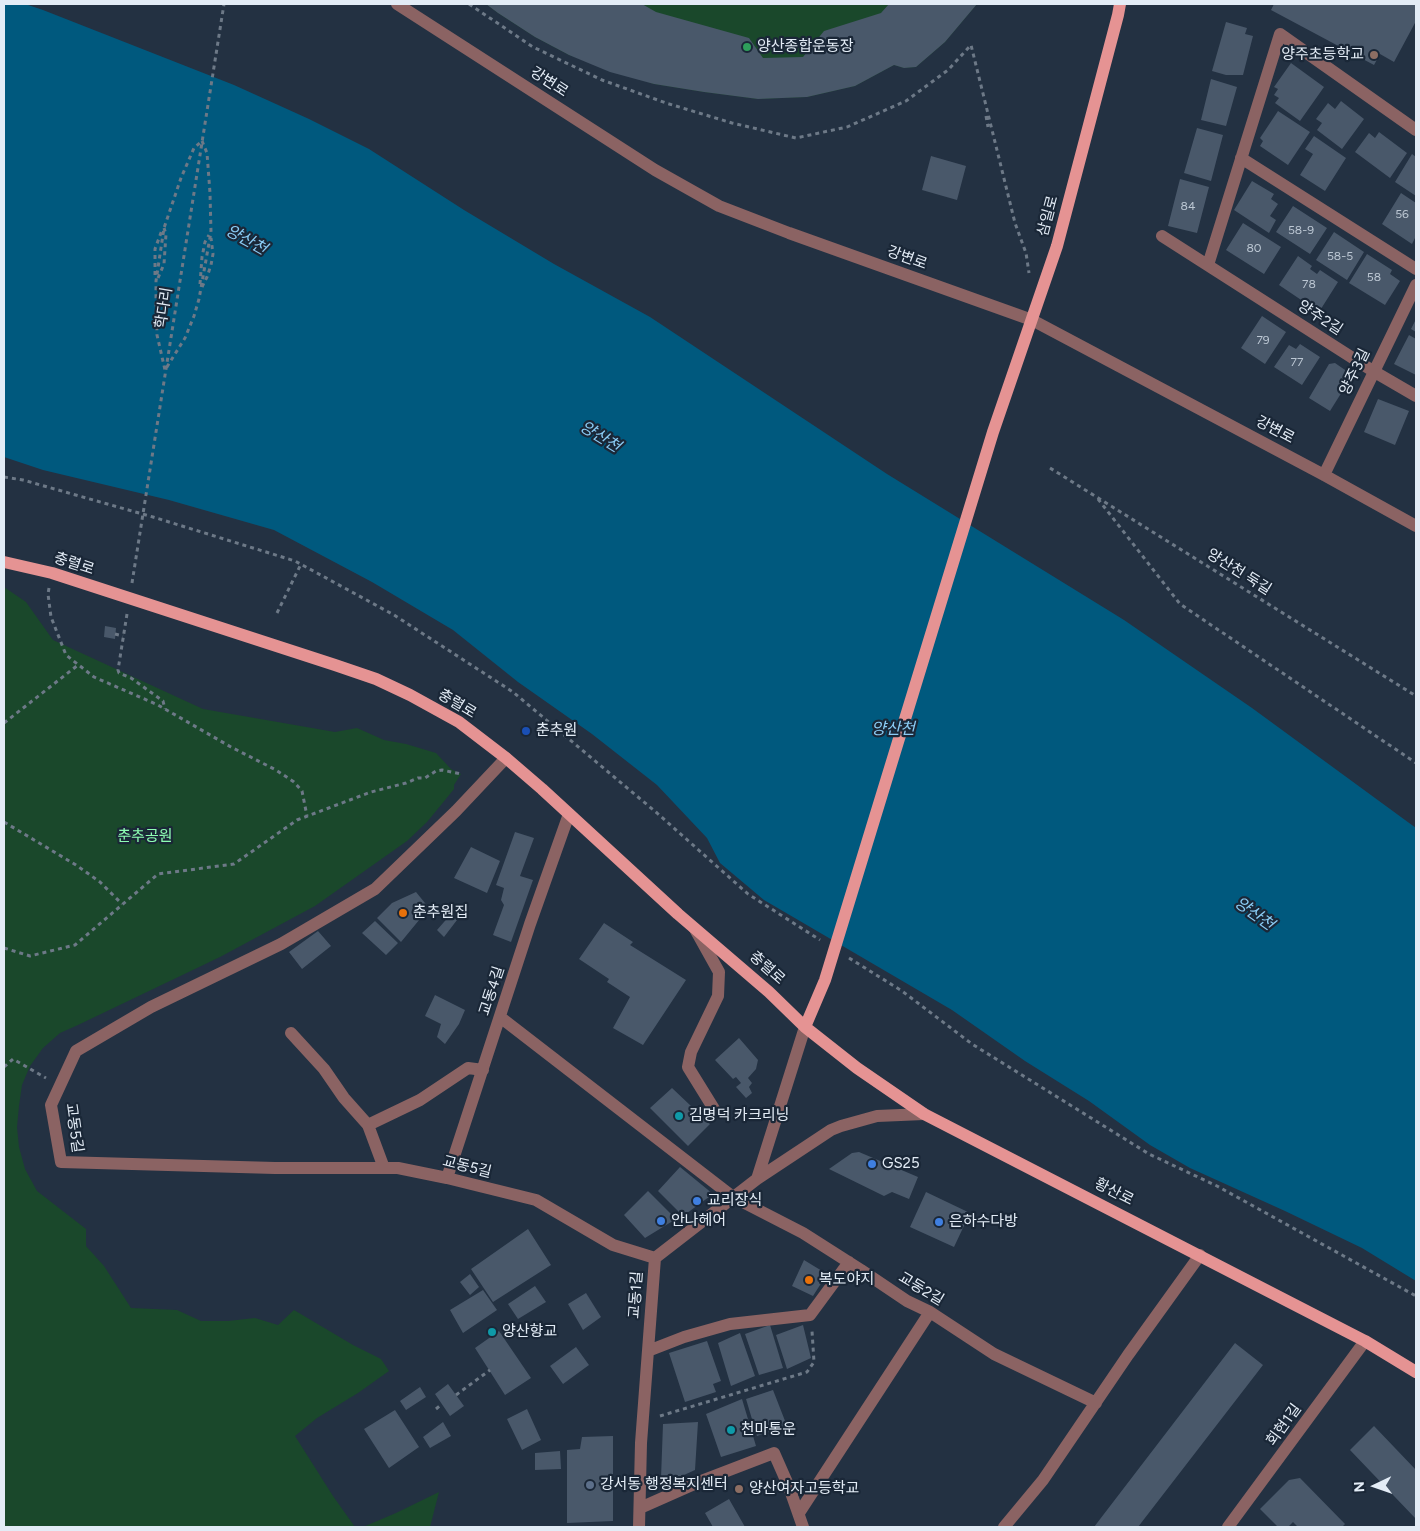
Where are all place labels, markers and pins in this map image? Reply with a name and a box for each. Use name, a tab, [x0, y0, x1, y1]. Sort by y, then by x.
place label: 양산종합운동장	[757, 38, 854, 56]
marker: 양산종합운동장	[741, 41, 753, 53]
place label: 양주초등학교	[1281, 46, 1364, 64]
marker: 양주초등학교	[1368, 49, 1380, 61]
place label: 춘추원	[536, 722, 577, 740]
marker: 춘추원	[520, 725, 532, 737]
place label: 춘추원집	[413, 904, 468, 922]
marker: 춘추원집	[397, 907, 409, 919]
place label: 김명덕 카크리닝	[689, 1107, 789, 1125]
marker: 김명덕 카크리닝	[673, 1110, 685, 1122]
place label: GS25	[882, 1155, 920, 1173]
marker: GS25	[866, 1158, 878, 1170]
place label: 교리장식	[707, 1192, 762, 1210]
marker: 교리장식	[691, 1195, 703, 1207]
place label: 안나헤어	[671, 1212, 726, 1230]
place label: 은하수다방	[949, 1213, 1018, 1231]
marker: 안나헤어	[655, 1215, 667, 1227]
marker: 은하수다방	[933, 1216, 945, 1228]
place label: 복도야지	[819, 1271, 874, 1289]
marker: 복도야지	[803, 1274, 815, 1286]
place label: 양산향교	[502, 1323, 557, 1341]
marker: 양산향교	[486, 1326, 498, 1338]
place label: 천마통운	[741, 1421, 796, 1439]
marker: 천마통운	[725, 1424, 737, 1436]
place label: 강서동 행정복지센터	[600, 1476, 728, 1494]
marker: 강서동 행정복지센터	[584, 1479, 596, 1491]
place label: 양산여자고등학교	[749, 1480, 859, 1498]
marker: 양산여자고등학교	[733, 1483, 745, 1495]

